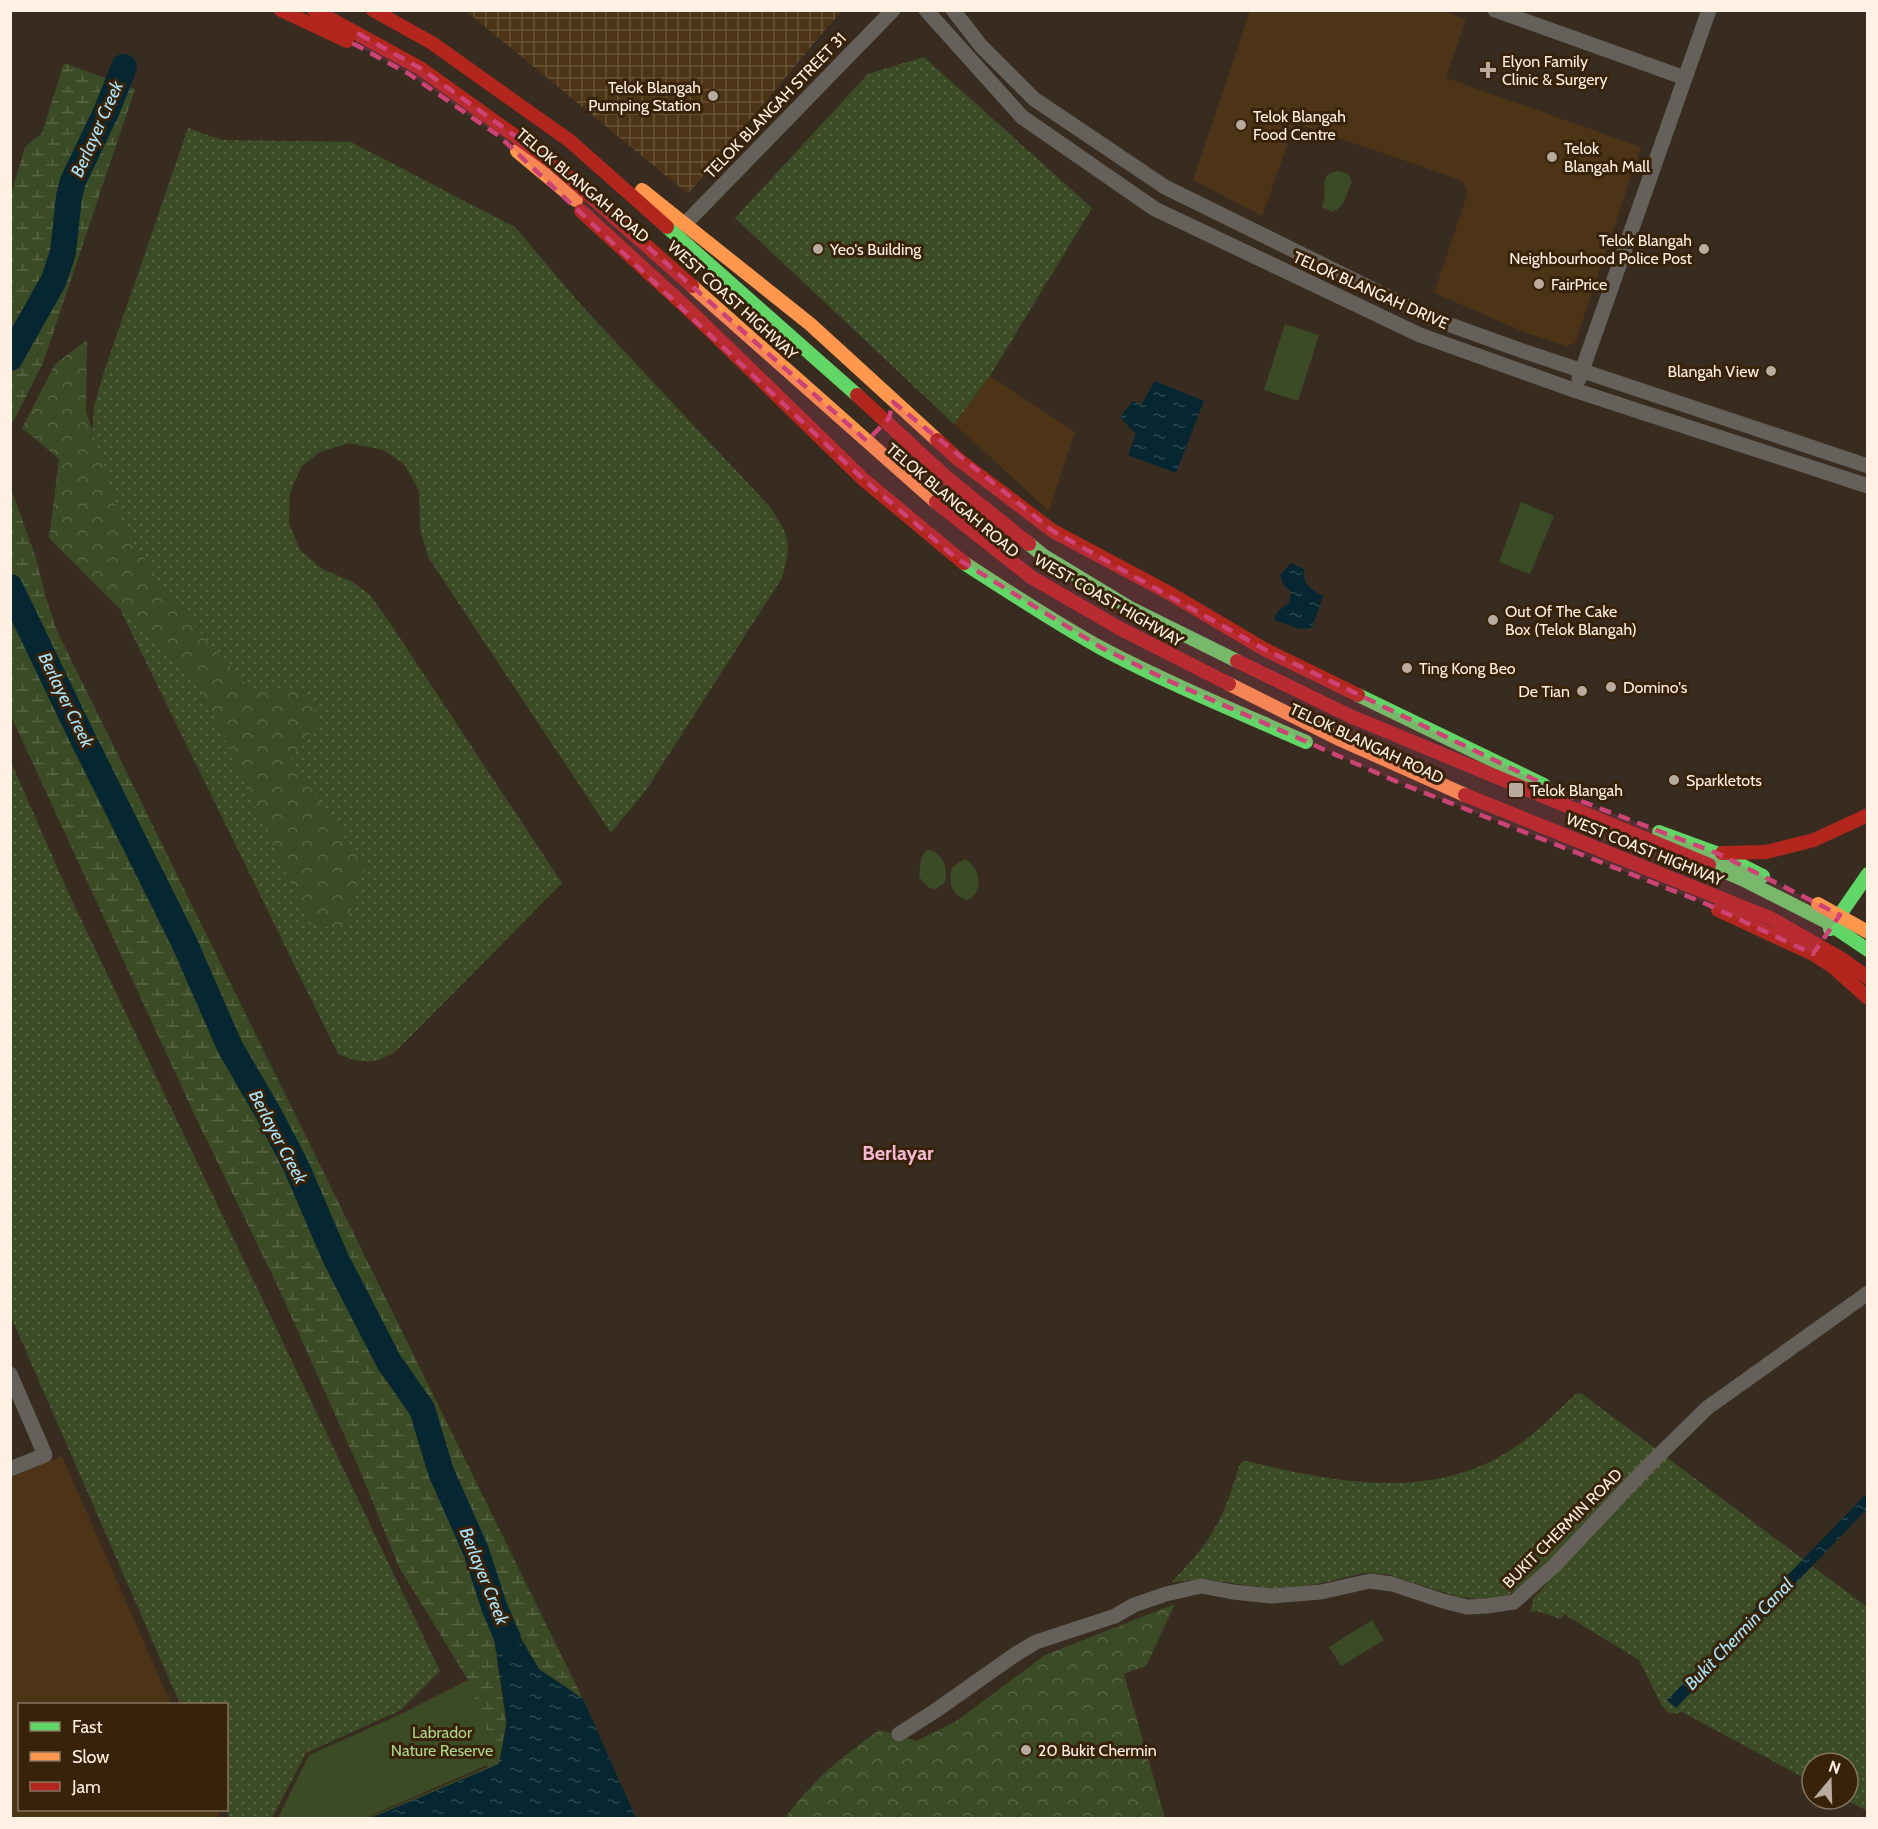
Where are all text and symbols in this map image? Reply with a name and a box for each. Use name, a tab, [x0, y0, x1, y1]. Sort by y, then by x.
street label: TELOK BLANGAH STREET 31	[701, 28, 850, 182]
place label: Elyon Family Clinic & Surgery	[1502, 52, 1608, 89]
marker: Elyon Family Clinic & Surgery	[1479, 61, 1497, 79]
water label: Berlayer Creek	[66, 76, 129, 181]
place label: Telok Blangah Pumping Station	[588, 78, 701, 115]
marker: Telok Blangah Pumping Station	[706, 89, 720, 103]
place label: Telok Blangah Food Centre	[1253, 107, 1346, 144]
marker: Telok Blangah Food Centre	[1234, 118, 1248, 132]
street label: TELOK BLANGAH ROAD	[512, 124, 653, 246]
place label: Telok Blangah Mall	[1564, 139, 1650, 176]
marker: Telok Blangah Mall	[1545, 150, 1559, 164]
place label: Telok Blangah Neighbourhood Police Post	[1509, 231, 1693, 268]
street label: WEST COAST HIGHWAY	[664, 237, 802, 364]
place label: Yeo's Building	[829, 240, 922, 259]
marker: Yeo's Building	[811, 242, 825, 256]
marker: Telok Blangah Neighbourhood Police Post	[1697, 242, 1711, 256]
street label: TELOK BLANGAH DRIVE	[1290, 248, 1452, 333]
place label: FairPrice	[1551, 275, 1607, 294]
marker: FairPrice	[1532, 277, 1546, 291]
place label: Blangah View	[1668, 362, 1759, 381]
marker: Blangah View	[1764, 364, 1778, 378]
street label: TELOK BLANGAH ROAD	[882, 439, 1023, 561]
street label: WEST COAST HIGHWAY	[1031, 550, 1187, 651]
place label: Out Of The Cake Box (Telok Blangah)	[1505, 602, 1637, 639]
marker: Out Of The Cake Box (Telok Blangah)	[1486, 613, 1500, 627]
water label: Berlayer Creek	[34, 649, 99, 752]
place label: Ting Kong Beo	[1419, 659, 1516, 678]
marker: Ting Kong Beo	[1400, 661, 1414, 675]
place label: Domino's	[1623, 678, 1688, 697]
marker: Domino's	[1604, 680, 1618, 694]
place label: De Tian	[1518, 682, 1570, 701]
marker: De Tian	[1575, 684, 1589, 698]
street label: TELOK BLANGAH ROAD	[1287, 699, 1447, 787]
place label: Sparkletots	[1686, 771, 1762, 790]
marker: Sparkletots	[1667, 773, 1681, 787]
marker: Telok Blangah	[1507, 781, 1525, 799]
place label: Telok Blangah	[1530, 781, 1623, 800]
street label: WEST COAST HIGHWAY	[1563, 809, 1727, 890]
water label: Berlayer Creek	[244, 1086, 313, 1189]
district label: Berlayar	[862, 1141, 934, 1165]
street label: BUKIT CHERMIN ROAD	[1499, 1465, 1626, 1592]
water label: Berlayer Creek	[454, 1524, 514, 1629]
water label: Bukit Chermin Canal	[1680, 1573, 1798, 1694]
legend	[18, 1703, 228, 1811]
text: Fast	[72, 1716, 103, 1738]
park label: Labrador Nature Reserve	[391, 1723, 493, 1760]
place label: 20 Bukit Chermin	[1038, 1741, 1157, 1760]
marker: 20 Bukit Chermin	[1019, 1743, 1033, 1757]
text: Slow	[72, 1746, 109, 1768]
north arrow	[1800, 1751, 1860, 1811]
text: N	[1826, 1756, 1843, 1778]
text: Jam	[71, 1776, 101, 1798]

